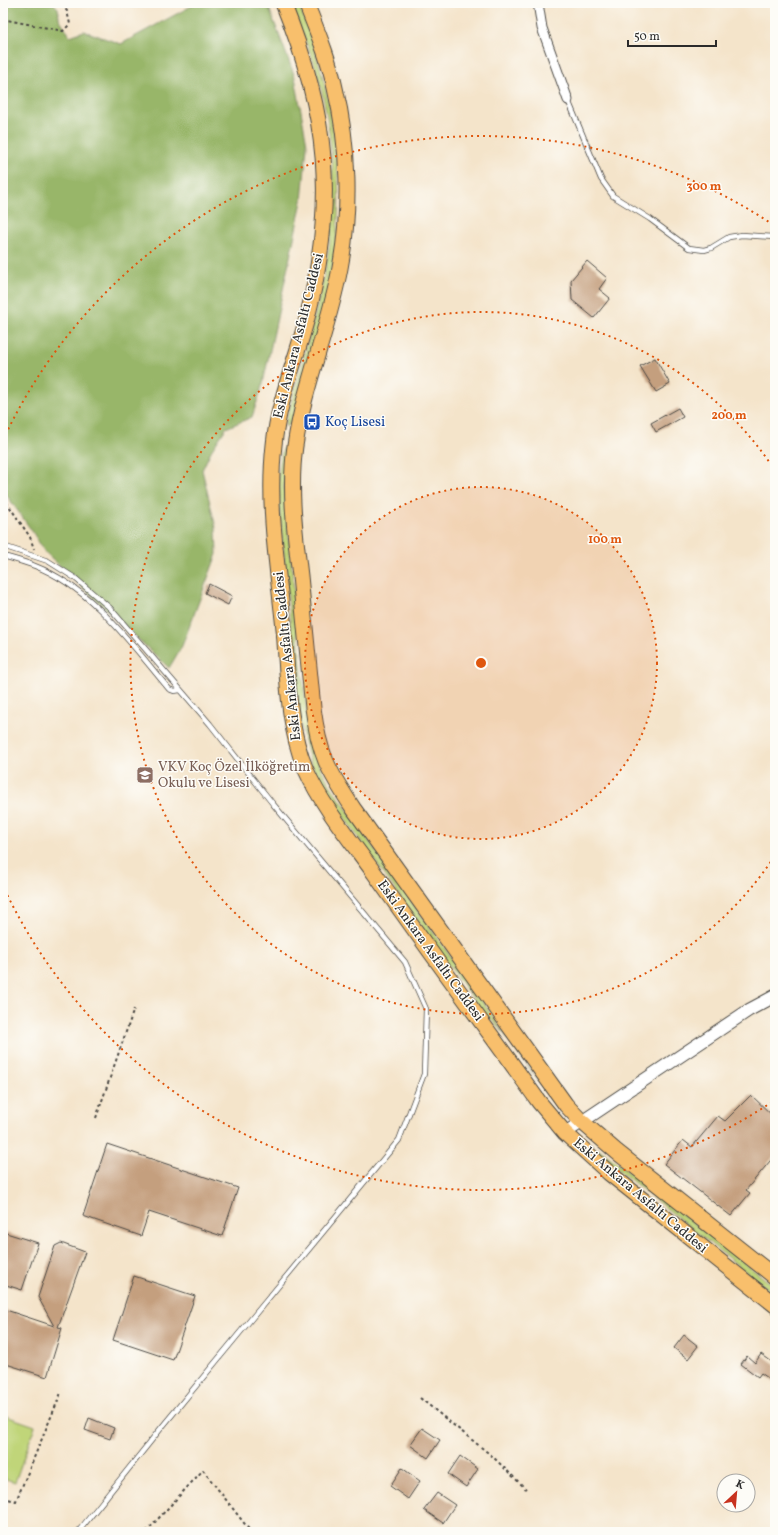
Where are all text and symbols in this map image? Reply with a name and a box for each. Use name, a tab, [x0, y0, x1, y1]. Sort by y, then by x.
scale bar	[628, 22, 716, 48]
text: 50 m	[634, 29, 660, 45]
text: 300 m	[687, 179, 722, 195]
street label: Eski Ankara Asfaltı Caddesi	[269, 251, 329, 421]
text: 200 m	[711, 408, 747, 424]
bus stop icon: Koç Lisesi	[302, 412, 322, 432]
place label: Koç Lisesi	[325, 413, 385, 432]
text: 100 m	[588, 532, 622, 548]
street label: Eski Ankara Asfaltı Caddesi	[270, 570, 306, 742]
centre of rings	[474, 656, 488, 670]
place label: VKV Koç Özel İlköğretim Okulu ve Lisesi	[158, 758, 310, 793]
school or university icon: VKV Koç Özel İlköğretim Okulu ve Lisesi	[135, 765, 155, 785]
street label: Eski Ankara Asfaltı Caddesi	[372, 877, 488, 1025]
street label: Eski Ankara Asfaltı Caddesi	[569, 1134, 711, 1258]
north arrow	[716, 1473, 756, 1513]
text: K	[733, 1477, 747, 1494]

